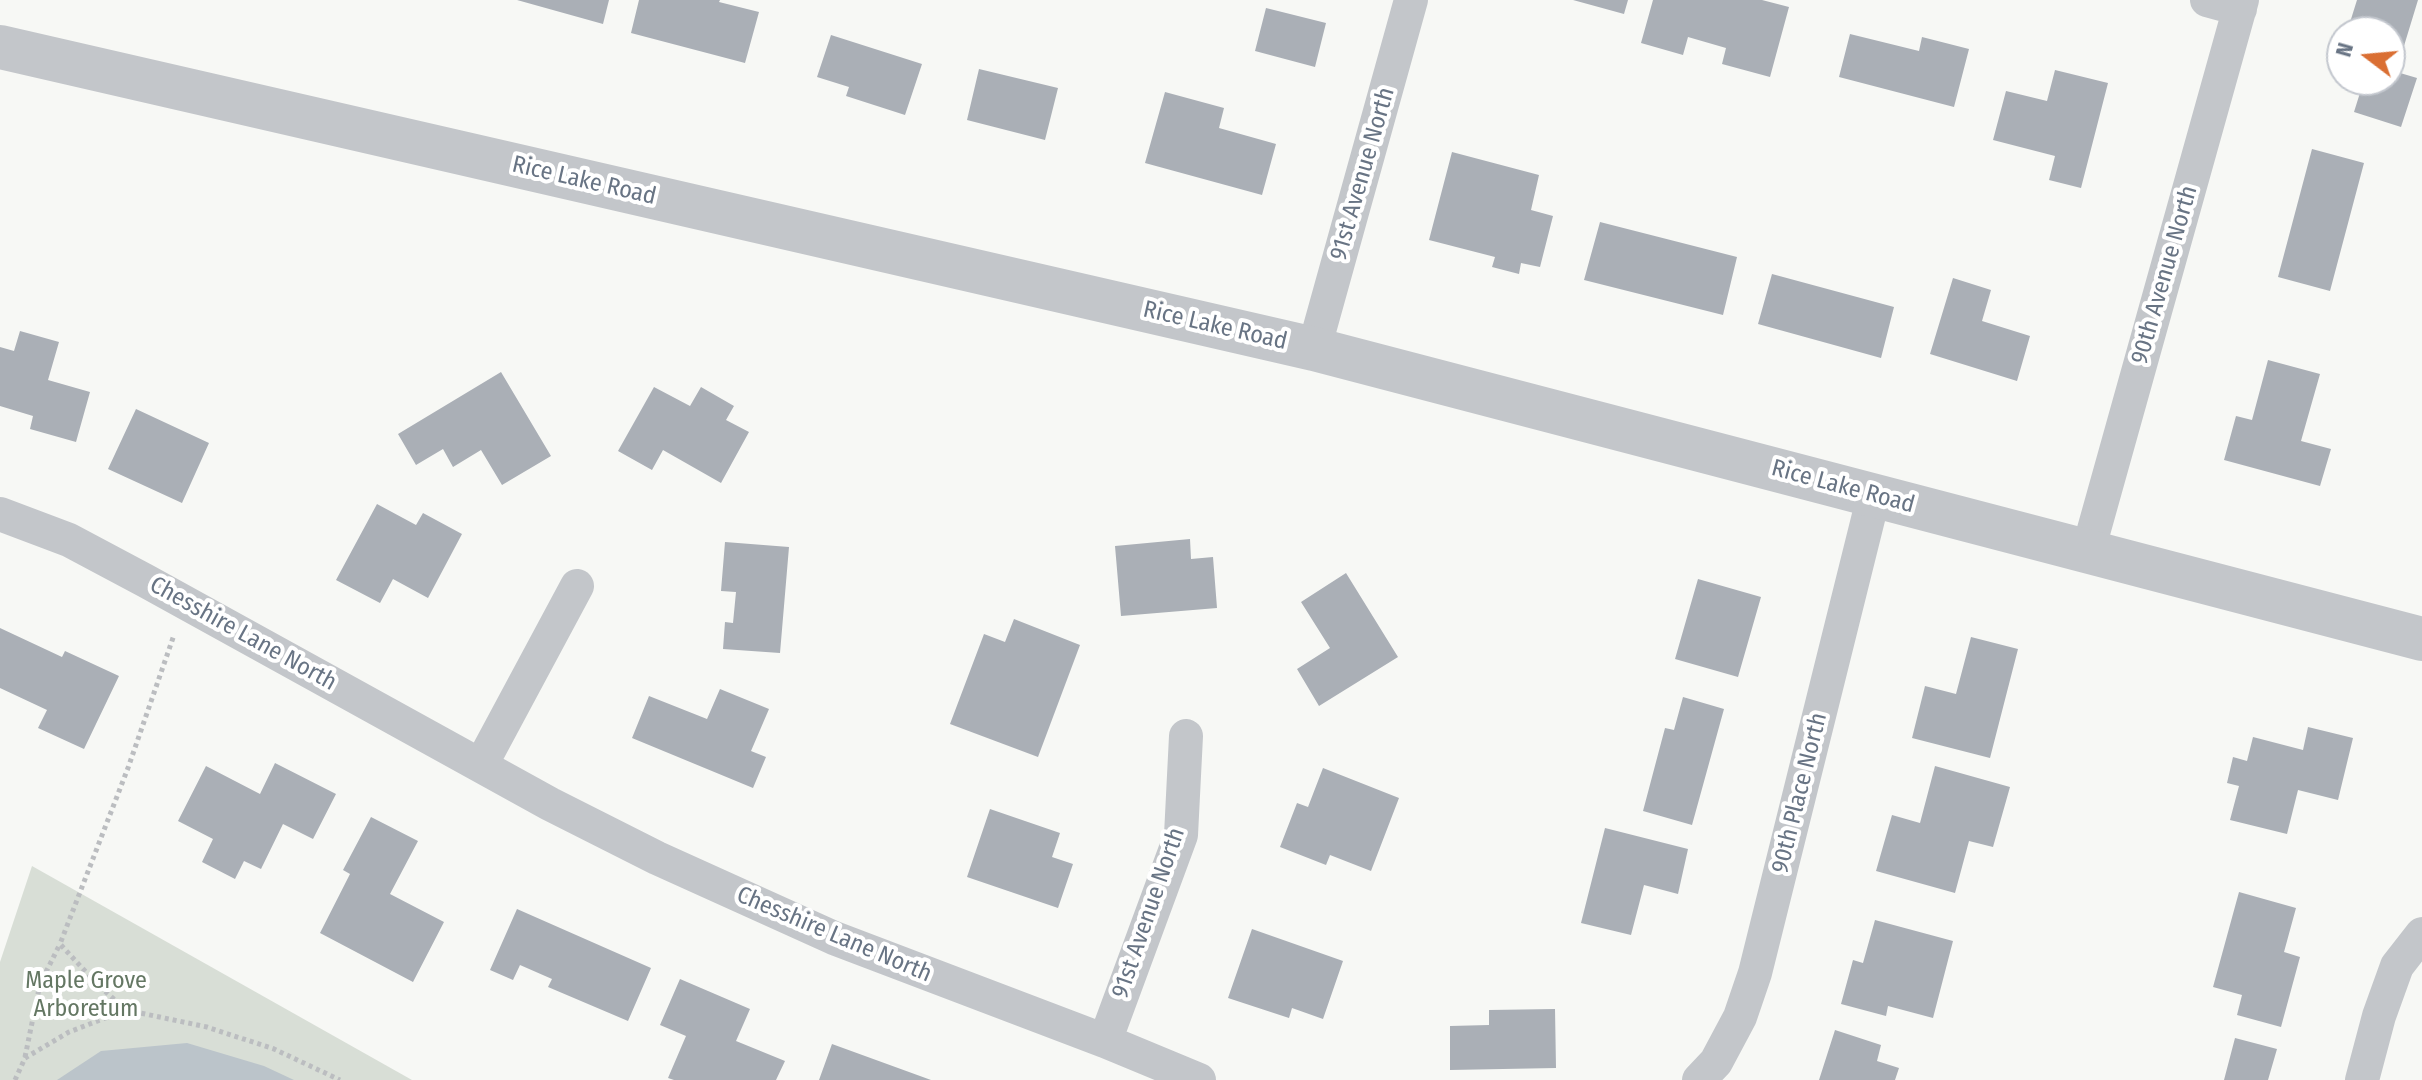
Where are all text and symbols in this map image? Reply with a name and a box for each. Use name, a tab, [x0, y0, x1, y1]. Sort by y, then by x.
north arrow	[2326, 16, 2406, 96]
text: N	[2330, 40, 2359, 60]
street label: 91st Avenue North	[1325, 84, 1401, 264]
street label: Rice Lake Road	[509, 150, 659, 212]
street label: 90th Avenue North	[2126, 183, 2204, 367]
street label: Rice Lake Road	[1140, 295, 1290, 357]
street label: Rice Lake Road	[1768, 454, 1918, 520]
street label: Chesshire Lane North	[145, 571, 341, 697]
street label: 90th Place North	[1766, 710, 1834, 876]
street label: 91st Avenue North	[1106, 824, 1192, 1002]
street label: Chesshire Lane North	[732, 881, 936, 989]
park label: Maple Grove Arboretum	[25, 967, 147, 1023]

